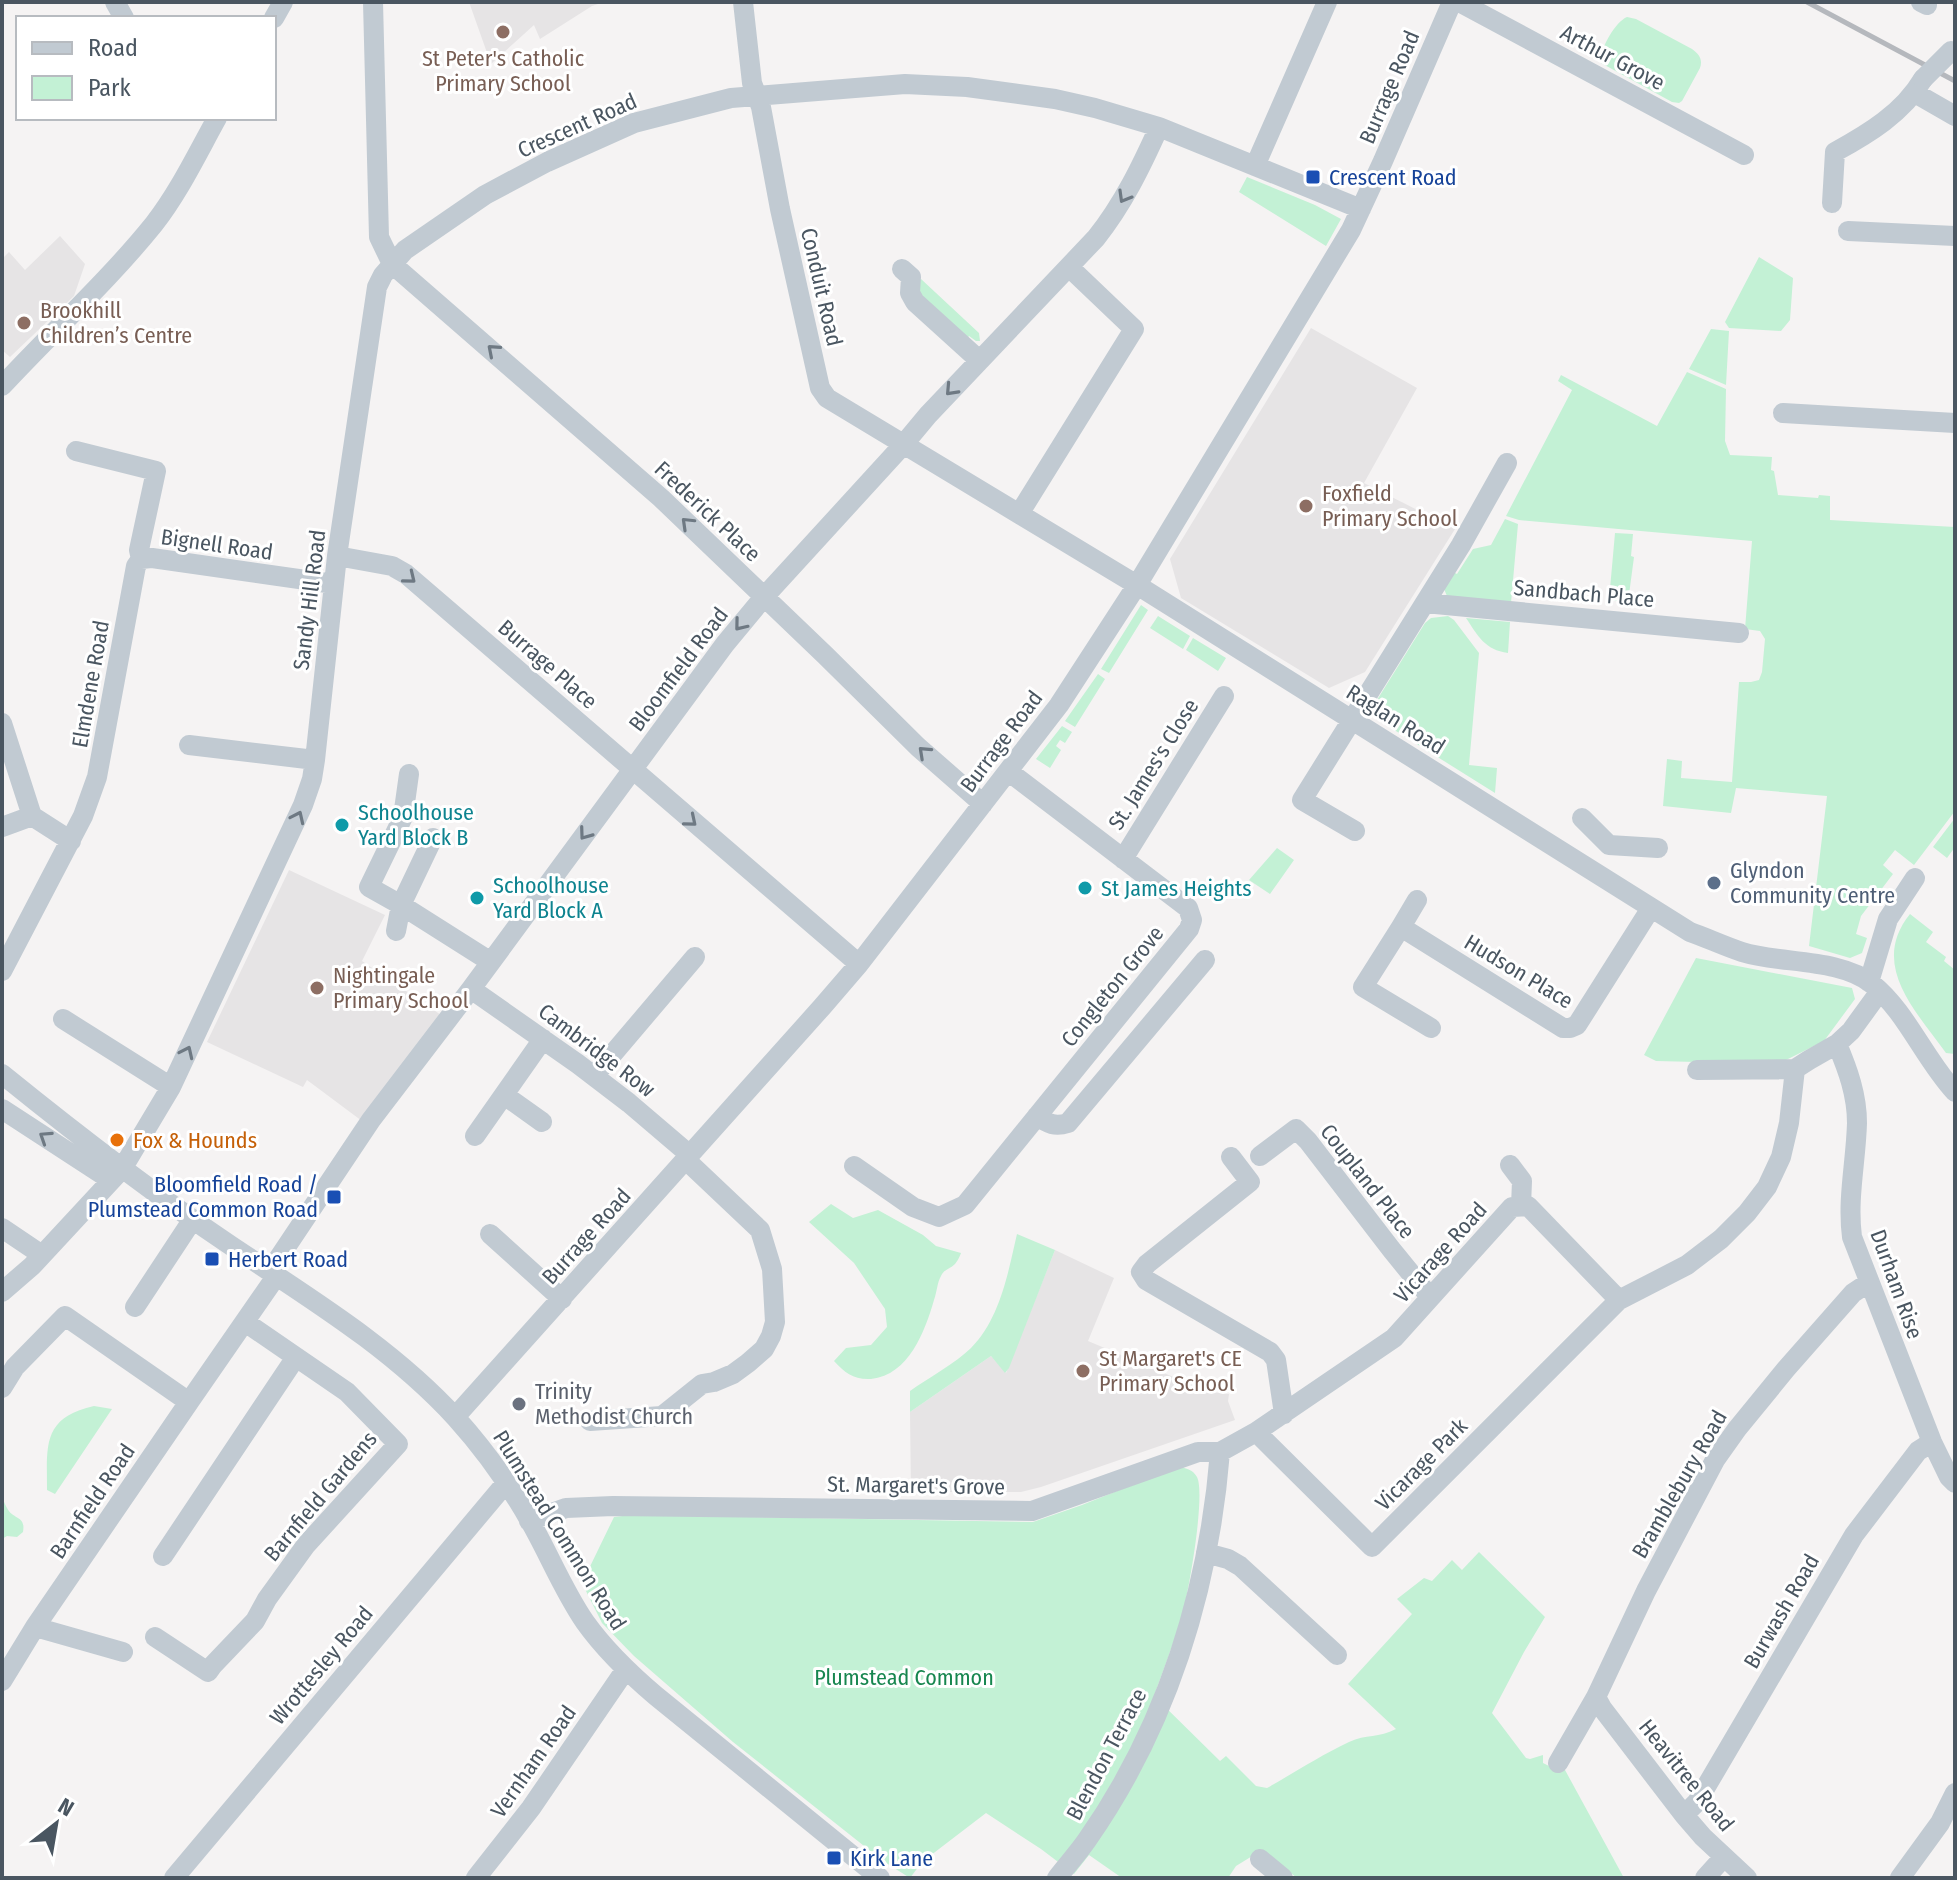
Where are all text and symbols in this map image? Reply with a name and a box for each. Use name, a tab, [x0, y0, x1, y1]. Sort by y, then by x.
legend	[16, 16, 276, 120]
street label: Arthur Grove	[1556, 19, 1669, 96]
marker: St Peter's Catholic Primary School	[494, 23, 512, 41]
street label: Burrage Road	[1354, 26, 1425, 148]
text: Road	[88, 34, 138, 62]
place label: St Peter's Catholic Primary School	[422, 45, 585, 97]
text: Park	[88, 74, 131, 102]
street label: Crescent Road	[513, 87, 641, 164]
place label: Crescent Road	[1329, 164, 1457, 191]
marker: Crescent Road	[1304, 168, 1322, 186]
one-way arrow	[1118, 188, 1134, 203]
street label: Conduit Road	[795, 225, 848, 349]
place label: Brookhill Children’s Centre	[40, 297, 192, 349]
marker: Brookhill Children’s Centre	[15, 314, 33, 332]
one-way arrow	[488, 345, 503, 360]
one-way arrow	[946, 381, 960, 395]
street label: Frederick Place	[649, 455, 766, 567]
place label: Foxfield Primary School	[1322, 480, 1458, 532]
marker: Foxfield Primary School	[1297, 497, 1315, 515]
one-way arrow	[682, 518, 696, 533]
street label: Bignell Road	[159, 523, 275, 566]
street label: Sandy Hill Road	[287, 528, 332, 672]
one-way arrow	[401, 568, 415, 583]
street label: Sandbach Place	[1512, 574, 1655, 613]
street label: Bloomfield Road	[623, 602, 734, 737]
street label: Burrage Place	[493, 614, 603, 715]
one-way arrow	[735, 616, 750, 631]
street label: Elmdene Road	[66, 618, 115, 750]
street label: Raglan Road	[1341, 678, 1450, 760]
street label: Burrage Road	[954, 685, 1048, 798]
street label: St. James's Close	[1103, 694, 1204, 835]
one-way arrow	[919, 748, 934, 762]
place label: Schoolhouse Yard Block B	[358, 799, 474, 851]
one-way arrow	[288, 811, 304, 825]
one-way arrow	[682, 811, 696, 826]
marker: Schoolhouse Yard Block B	[333, 816, 351, 834]
one-way arrow	[581, 825, 595, 840]
place label: Glyndon Community Centre	[1730, 857, 1895, 909]
place label: Schoolhouse Yard Block A	[493, 872, 609, 924]
marker: Glyndon Community Centre	[1705, 874, 1723, 892]
place label: St James Heights	[1101, 875, 1252, 902]
marker: St James Heights	[1076, 879, 1094, 897]
marker: Schoolhouse Yard Block A	[468, 889, 486, 907]
street label: Congleton Grove	[1055, 920, 1169, 1052]
street label: Hudson Place	[1460, 928, 1578, 1014]
place label: Nightingale Primary School	[333, 962, 469, 1014]
marker: Nightingale Primary School	[308, 979, 326, 997]
street label: Cambridge Row	[533, 998, 660, 1103]
one-way arrow	[177, 1046, 193, 1061]
street label: Coupland Place	[1314, 1119, 1421, 1244]
place label: Fox & Hounds	[133, 1127, 257, 1154]
marker: Fox & Hounds	[108, 1131, 126, 1149]
one-way arrow	[40, 1132, 54, 1147]
place label: Bloomfield Road / Plumstead Common Road	[88, 1171, 318, 1223]
street label: Burrage Road	[536, 1183, 637, 1290]
marker: Bloomfield Road / Plumstead Common Road	[325, 1188, 343, 1206]
street label: Vicarage Road	[1388, 1197, 1493, 1308]
street label: Durham Rise	[1864, 1226, 1929, 1342]
place label: Herbert Road	[228, 1246, 348, 1273]
marker: Herbert Road	[203, 1250, 221, 1268]
place label: St Margaret's CE Primary School	[1099, 1345, 1242, 1397]
marker: St Margaret's CE Primary School	[1074, 1362, 1092, 1380]
place label: Trinity Methodist Church	[535, 1378, 693, 1430]
marker: Trinity Methodist Church	[510, 1395, 528, 1413]
street label: Bramblebury Road	[1626, 1405, 1733, 1563]
street label: Vicarage Park	[1370, 1412, 1474, 1516]
street label: Plumstead Common Road	[487, 1425, 632, 1635]
street label: Barnfield Gardens	[258, 1426, 383, 1567]
street label: Barnfield Road	[44, 1439, 141, 1564]
street label: St. Margaret's Grove	[827, 1470, 1005, 1501]
street label: Burwash Road	[1738, 1549, 1825, 1673]
street label: Wrottesley Road	[264, 1601, 379, 1730]
park label: Plumstead Common	[814, 1664, 994, 1691]
street label: Blendon Terrace	[1060, 1684, 1153, 1825]
street label: Vernham Road	[485, 1700, 582, 1823]
street label: Heavitree Road	[1633, 1714, 1740, 1837]
north arrow	[16, 1784, 96, 1864]
text: N	[53, 1792, 79, 1822]
place label: Kirk Lane	[850, 1845, 933, 1872]
marker: Kirk Lane	[825, 1849, 843, 1867]

